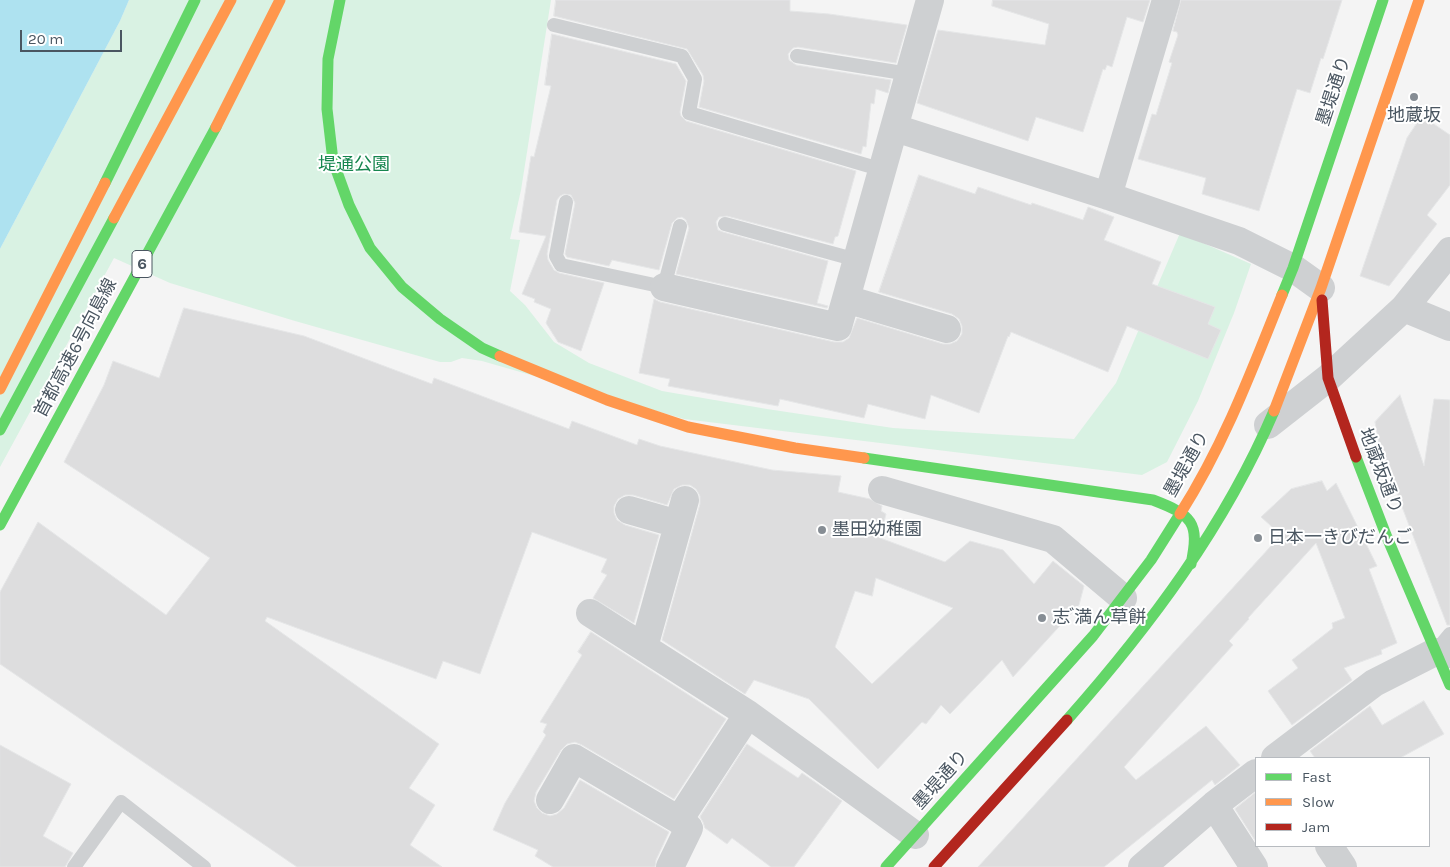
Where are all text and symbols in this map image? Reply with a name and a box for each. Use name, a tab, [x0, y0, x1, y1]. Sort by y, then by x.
scale bar	[22, 20, 125, 52]
text: 20 m	[28, 30, 63, 48]
street label: 墨堤通り	[1313, 53, 1355, 129]
marker: 地蔵坂	[1408, 91, 1420, 103]
place label: 地蔵坂	[1387, 105, 1441, 127]
park label: 堤通公園	[318, 154, 390, 176]
road number: 6	[132, 250, 152, 278]
street label: 首都高速6号向島線	[30, 275, 122, 421]
street label: 地蔵坂通り	[1354, 425, 1406, 517]
street label: 墨堤通り	[1160, 427, 1214, 501]
place label: 墨田幼稚園	[832, 519, 922, 541]
marker: 墨田幼稚園	[816, 524, 828, 536]
place label: 日本一きびだんご	[1268, 527, 1412, 549]
marker: 日本一きびだんご	[1252, 532, 1264, 544]
place label: 志 ゙満ん草餅	[1052, 607, 1146, 629]
marker: 志 ゙満ん草餅	[1036, 612, 1048, 624]
street label: 墨堤通り	[909, 746, 973, 814]
legend	[1255, 757, 1430, 847]
text: Fast	[1302, 768, 1331, 786]
text: Slow	[1302, 793, 1334, 811]
text: Jam	[1302, 818, 1330, 836]

